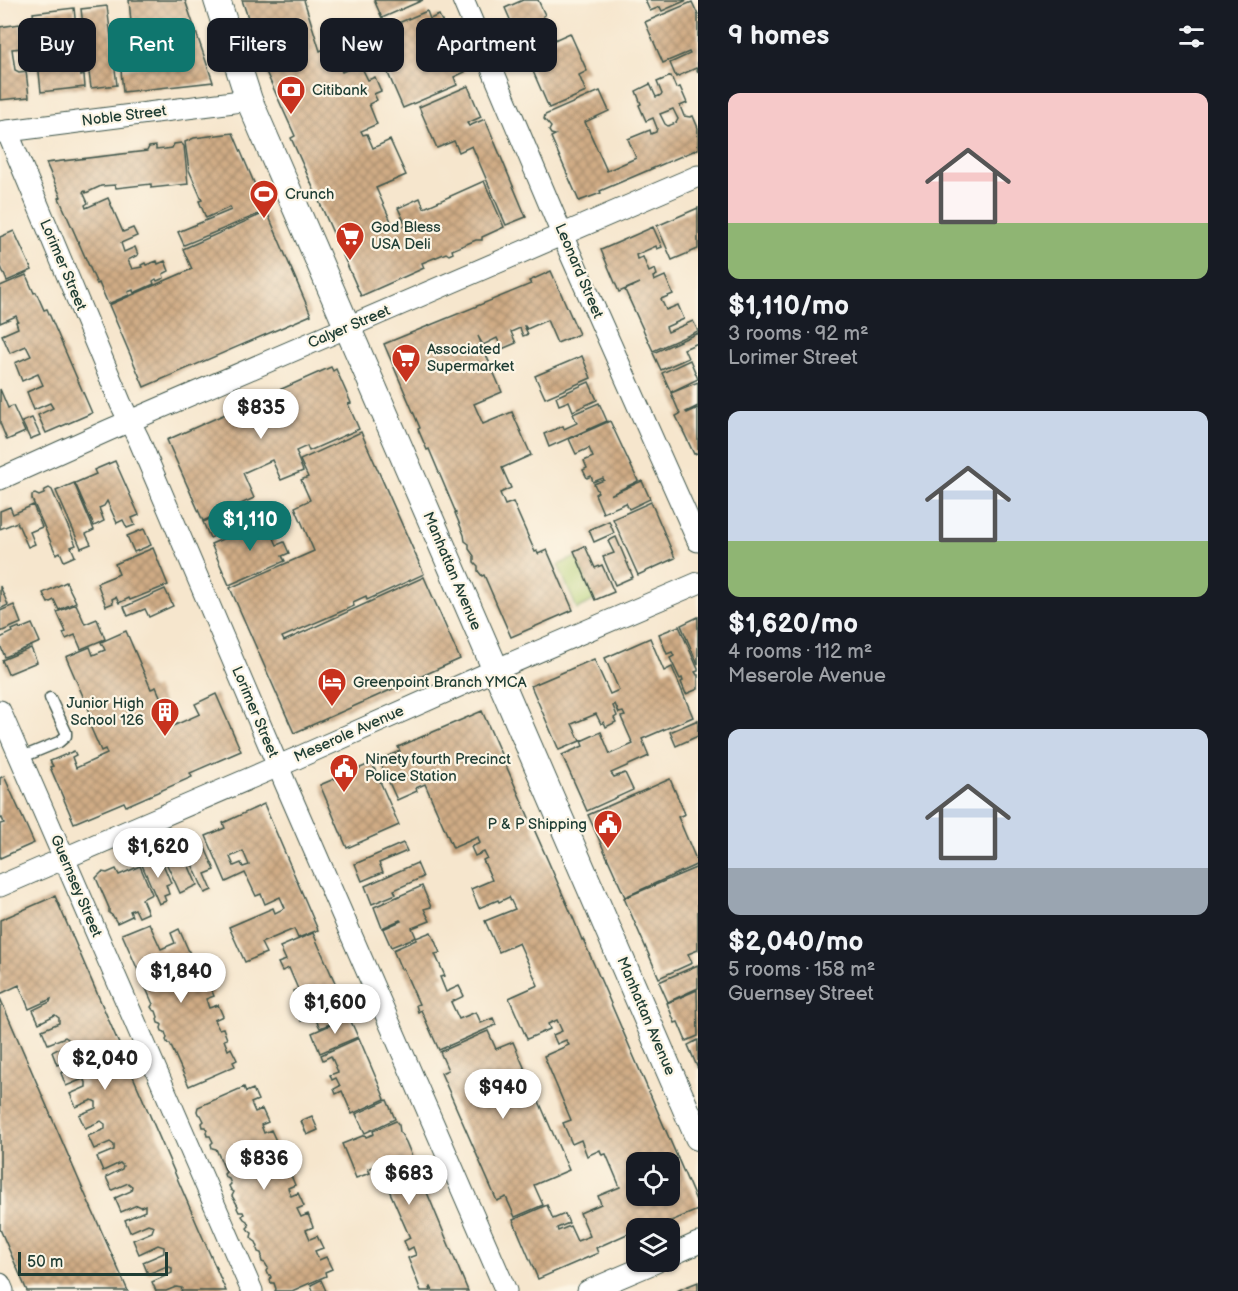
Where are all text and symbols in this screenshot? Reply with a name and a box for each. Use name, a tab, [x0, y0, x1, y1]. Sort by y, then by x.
chip: Buy	[18, 18, 96, 72]
chip: Rent	[108, 18, 195, 72]
chip: Filters	[207, 18, 308, 72]
chip: New	[320, 18, 404, 72]
chip: Apartment	[416, 18, 557, 72]
icon: filters	[1175, 20, 1208, 53]
text: 9 homes	[728, 21, 829, 52]
bank icon: Citibank	[275, 74, 307, 116]
place label: Citibank	[312, 81, 368, 100]
street label: Noble Street	[80, 101, 168, 131]
icon: home	[914, 132, 1022, 240]
sports icon: Crunch	[248, 178, 280, 220]
place label: Crunch	[285, 185, 334, 204]
street label: Lorimer Street	[35, 217, 91, 314]
place label: God Bless USA Deli	[371, 218, 441, 254]
supermarket icon: God Bless USA Deli	[334, 220, 366, 262]
street label: Leonard Street	[550, 221, 608, 322]
text: $1,110/mo	[728, 291, 849, 322]
street label: Calyer Street	[305, 301, 393, 353]
text: 3 rooms · 92 m²	[728, 322, 869, 346]
place label: Associated Supermarket	[427, 340, 515, 376]
supermarket icon: Associated Supermarket	[390, 342, 422, 384]
text: Lorimer Street	[728, 346, 858, 370]
pin: $835	[225, 389, 297, 440]
text: $835	[237, 396, 285, 420]
icon: home	[914, 450, 1022, 558]
pin: $1,110	[201, 501, 299, 552]
text: $1,110	[222, 508, 278, 532]
street label: Manhattan Avenue	[418, 509, 486, 633]
text: $1,620/mo	[728, 609, 858, 640]
text: 4 rooms · 112 m²	[728, 640, 872, 664]
street label: Lorimer Street	[227, 664, 283, 761]
text: Meserole Avenue	[728, 664, 886, 688]
hotel icon: Greenpoint Branch YMCA	[316, 666, 348, 708]
place label: Greenpoint Branch YMCA	[353, 673, 528, 692]
place label: Junior High School 126	[66, 694, 144, 730]
building icon: Junior High School 126	[149, 696, 181, 738]
street label: Meserole Avenue	[291, 701, 407, 767]
place label: Ninety fourth Precinct Police Station	[365, 750, 511, 786]
public building icon: Ninety fourth Precinct Police Station	[328, 752, 360, 794]
icon: home	[914, 768, 1022, 876]
public building icon: P & P Shipping	[592, 808, 624, 850]
place label: P & P Shipping	[487, 815, 587, 834]
pin: $1,620	[109, 828, 207, 879]
street label: Guernsey Street	[46, 832, 106, 940]
text: $1,620	[127, 835, 189, 859]
text: $2,040/mo	[728, 927, 863, 958]
pin: $1,840	[132, 953, 230, 1004]
street label: Manhattan Avenue	[612, 954, 680, 1078]
text: 5 rooms · 158 m²	[728, 958, 875, 982]
text: $1,840	[150, 960, 212, 984]
text: Guernsey Street	[728, 982, 874, 1006]
pin: $1,600	[286, 984, 384, 1035]
text: $1,600	[303, 991, 367, 1015]
pin: $2,040	[56, 1040, 154, 1091]
text: $2,040	[72, 1047, 138, 1071]
pin: $940	[467, 1069, 539, 1120]
text: $940	[478, 1076, 528, 1100]
pin: $836	[228, 1140, 300, 1191]
text: $836	[240, 1147, 289, 1171]
map controls	[626, 1152, 680, 1272]
button: locate	[626, 1152, 680, 1206]
pin: $683	[373, 1155, 445, 1206]
text: $683	[385, 1162, 434, 1186]
button: layers	[626, 1218, 680, 1272]
scale bar	[18, 1249, 168, 1276]
text: 50 m	[27, 1253, 63, 1272]

